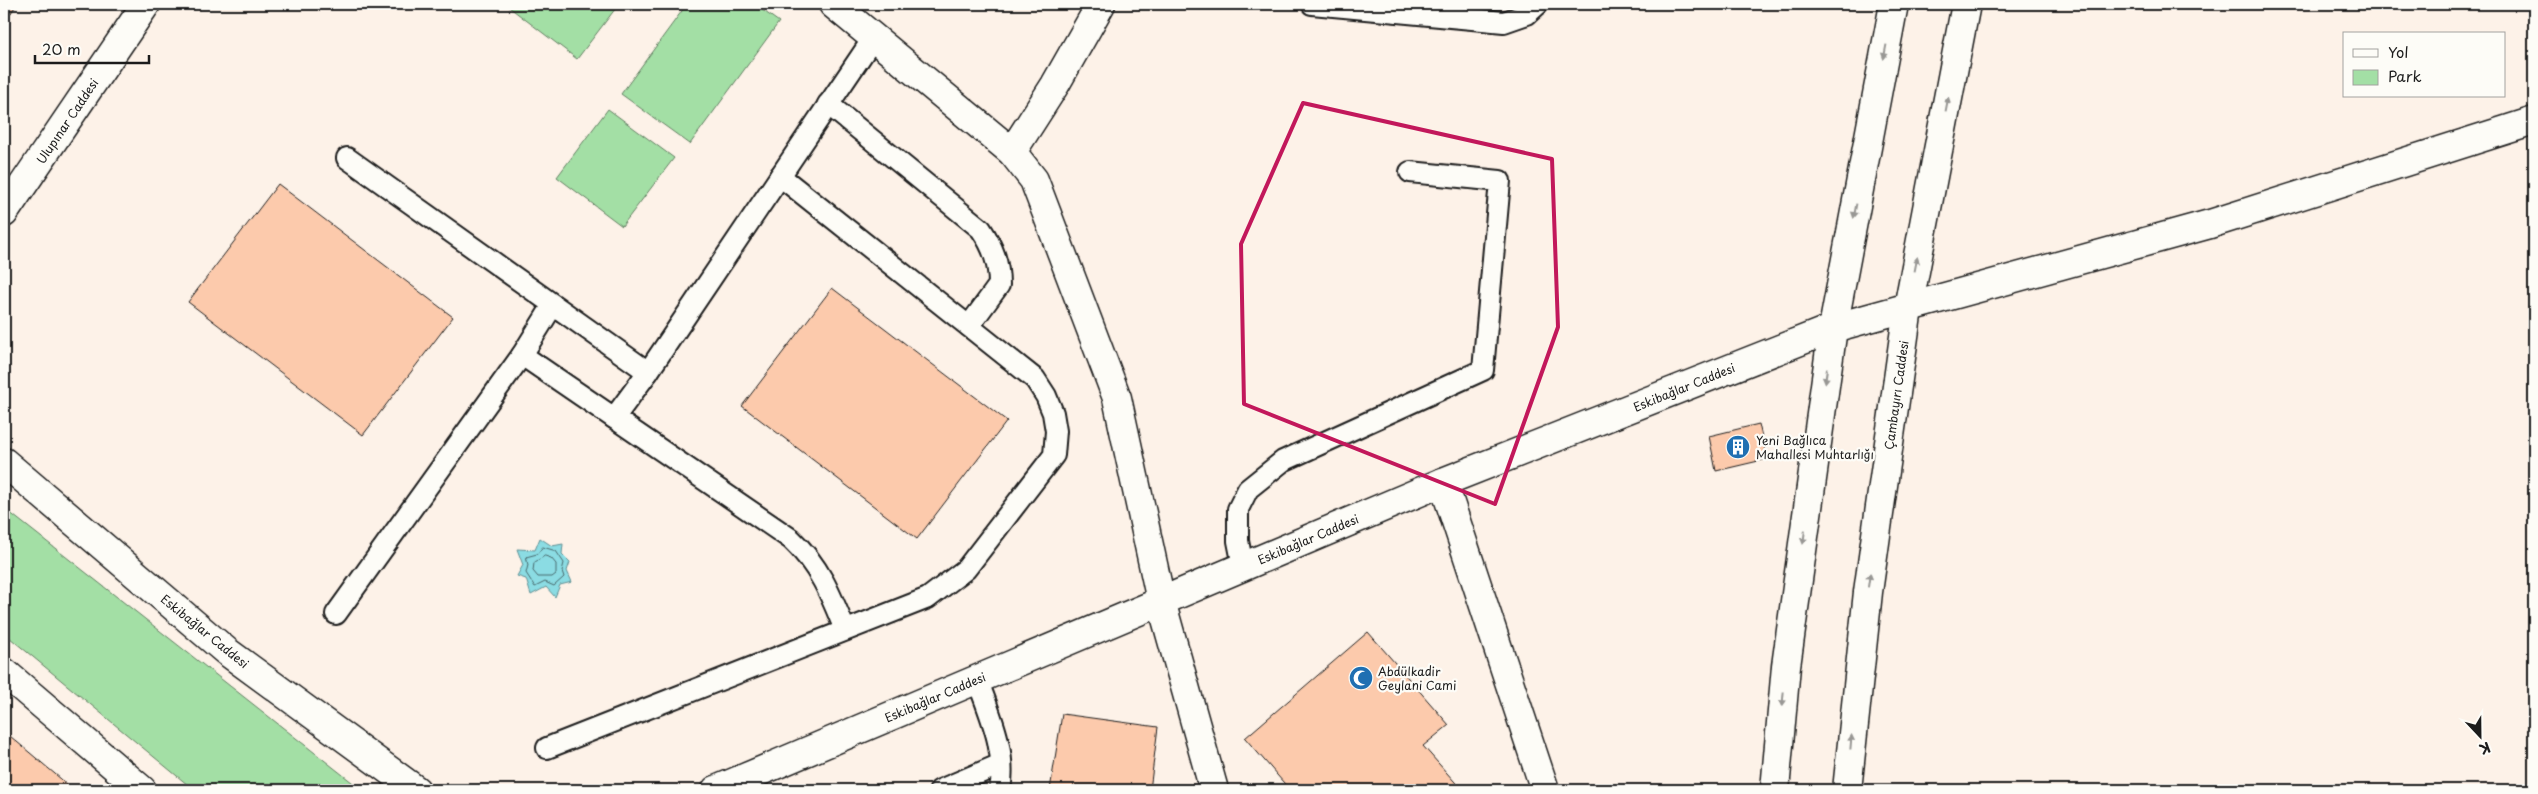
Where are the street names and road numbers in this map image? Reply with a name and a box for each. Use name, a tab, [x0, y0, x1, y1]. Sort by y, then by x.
street label: Ulupınar Caddesi	[32, 75, 102, 167]
street label: Çambayırı Caddesi	[1879, 339, 1913, 451]
street label: Eskibağlar Caddesi	[1630, 358, 1738, 416]
street label: Eskibağlar Caddesi	[1255, 510, 1361, 568]
street label: Eskibağlar Caddesi	[157, 590, 253, 672]
street label: Eskibağlar Caddesi	[882, 668, 988, 726]

